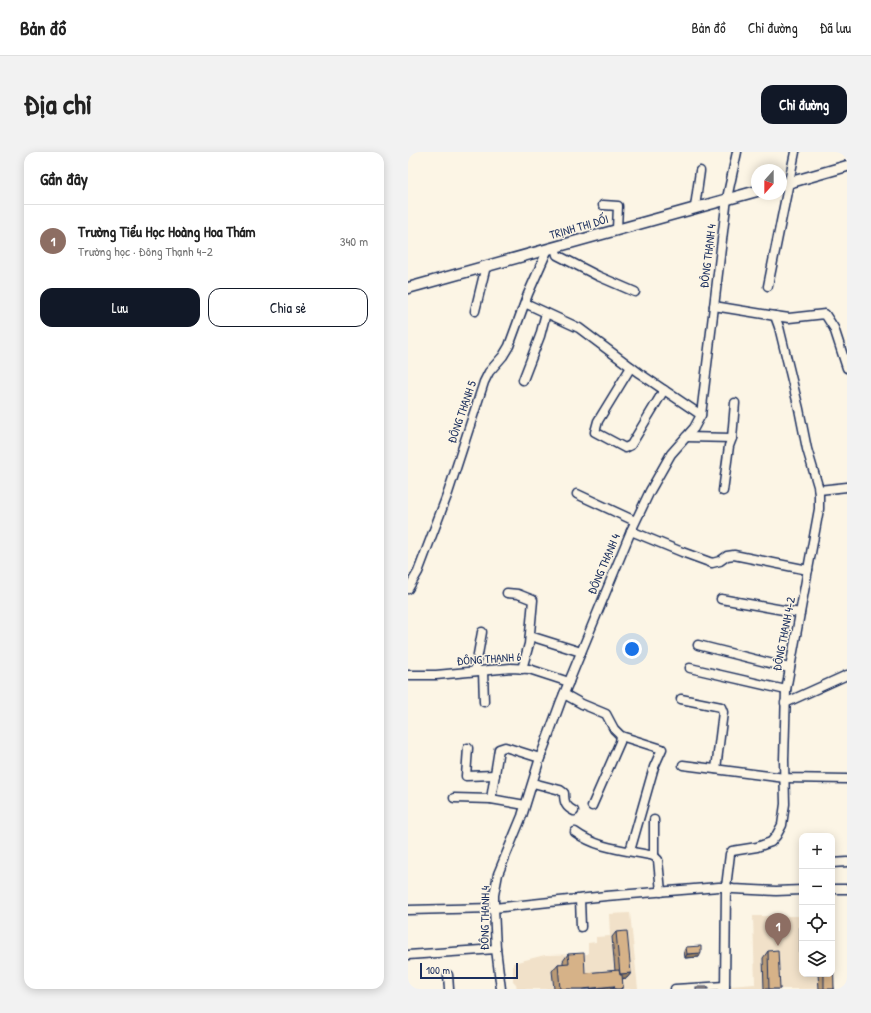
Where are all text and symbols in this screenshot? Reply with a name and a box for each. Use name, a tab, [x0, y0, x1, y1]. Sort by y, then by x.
text: Bản đồ	[20, 15, 66, 41]
text: Bản đồ	[692, 18, 726, 37]
text: Chỉ đường	[748, 18, 798, 37]
text: Đã lưu	[820, 18, 851, 37]
text: Địa chỉ	[24, 85, 92, 123]
button: Chỉ đường	[761, 85, 847, 124]
north arrow	[751, 164, 787, 200]
text: Gần đây	[40, 167, 88, 190]
street label: TRỊNH THỊ DỐI	[547, 210, 610, 243]
text: Trường Tiểu Học Hoàng Hoa Thám	[78, 221, 256, 242]
street label: ĐÔNG THẠNH 4	[695, 222, 720, 289]
text: 1	[51, 232, 55, 250]
text: 340 m	[340, 232, 368, 250]
text: Trường học · Đông Thạnh 4-2	[78, 242, 213, 260]
button: Lưu	[40, 288, 200, 327]
button: Chia sẻ	[208, 288, 368, 327]
street label: ĐÔNG THẠNH 5	[443, 378, 480, 445]
street label: ĐÔNG THẠNH 4	[583, 530, 624, 597]
street label: ĐÔNG THẠNH 4-2	[768, 595, 799, 672]
your location	[622, 639, 642, 659]
street label: ĐÔNG THẠNH 6	[456, 648, 522, 669]
map controls	[799, 833, 835, 977]
button: +	[799, 833, 835, 869]
button: −	[799, 869, 835, 905]
street label: ĐÔNG THẠNH 4	[475, 885, 494, 950]
button: locate	[799, 905, 835, 941]
pin: 1	[765, 913, 791, 946]
button: layers	[799, 941, 835, 977]
scale bar	[420, 961, 518, 980]
text: 100 m	[426, 963, 450, 977]

